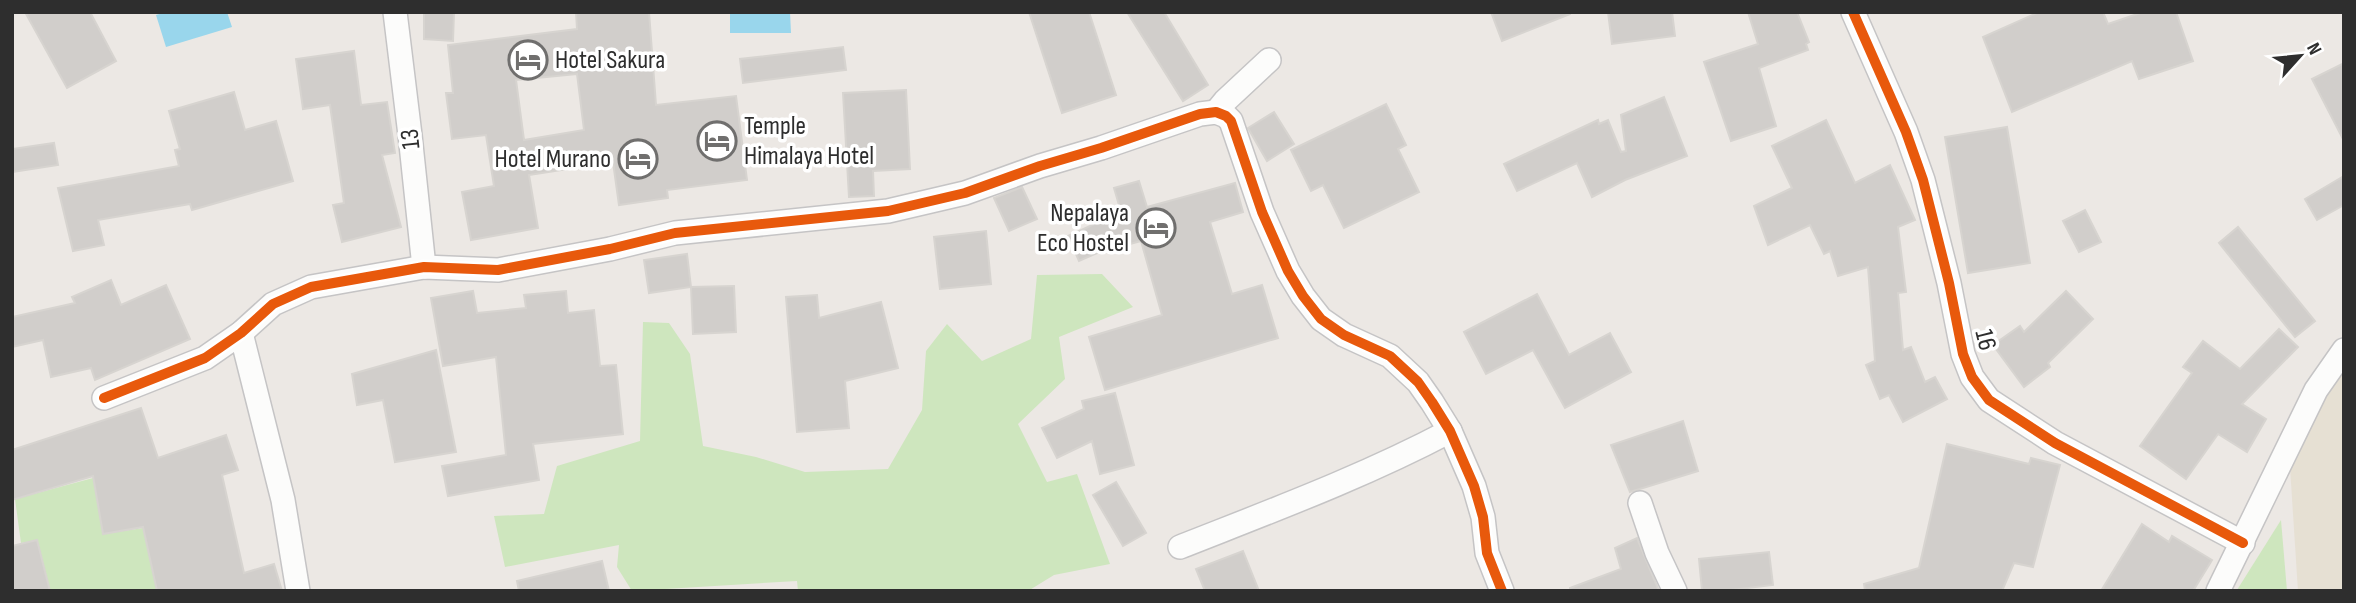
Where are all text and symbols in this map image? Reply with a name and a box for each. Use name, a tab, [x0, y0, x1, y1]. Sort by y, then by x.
north arrow	[2265, 21, 2335, 91]
hotel icon: Hotel Sakura	[507, 39, 549, 81]
text: N	[2301, 39, 2326, 59]
place label: Hotel Sakura	[555, 45, 665, 76]
place label: Temple Himalaya Hotel	[744, 111, 874, 172]
hotel icon: Temple Himalaya Hotel	[696, 120, 738, 162]
street label: 13	[395, 127, 427, 151]
hotel icon: Hotel Murano	[617, 138, 659, 180]
place label: Hotel Murano	[495, 144, 611, 175]
place label: Nepalaya Eco Hostel	[1037, 198, 1129, 259]
hotel icon: Nepalaya Eco Hostel	[1135, 207, 1177, 249]
street label: 16	[1967, 326, 2003, 354]

